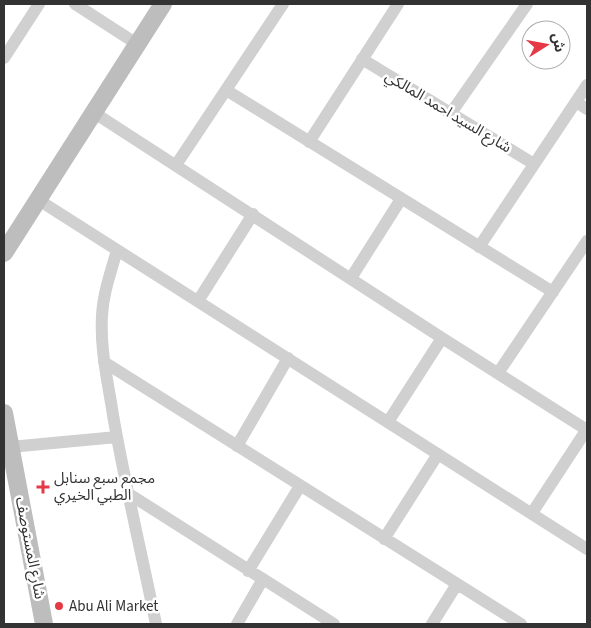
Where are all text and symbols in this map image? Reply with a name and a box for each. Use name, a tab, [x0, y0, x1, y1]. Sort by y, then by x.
north arrow	[521, 20, 571, 70]
text: ش	[546, 31, 569, 54]
street label: شارع السيد احمد المالكي	[380, 66, 515, 159]
place label: مجمع سبع سنابل الطبي الخيري	[54, 468, 155, 506]
marker: مجمع سبع سنابل الطبي الخيري	[36, 480, 50, 494]
street label: شارع المستوصف	[9, 495, 50, 601]
place label: Abu Ali Market	[69, 596, 158, 617]
marker: Abu Ali Market	[53, 600, 65, 612]

